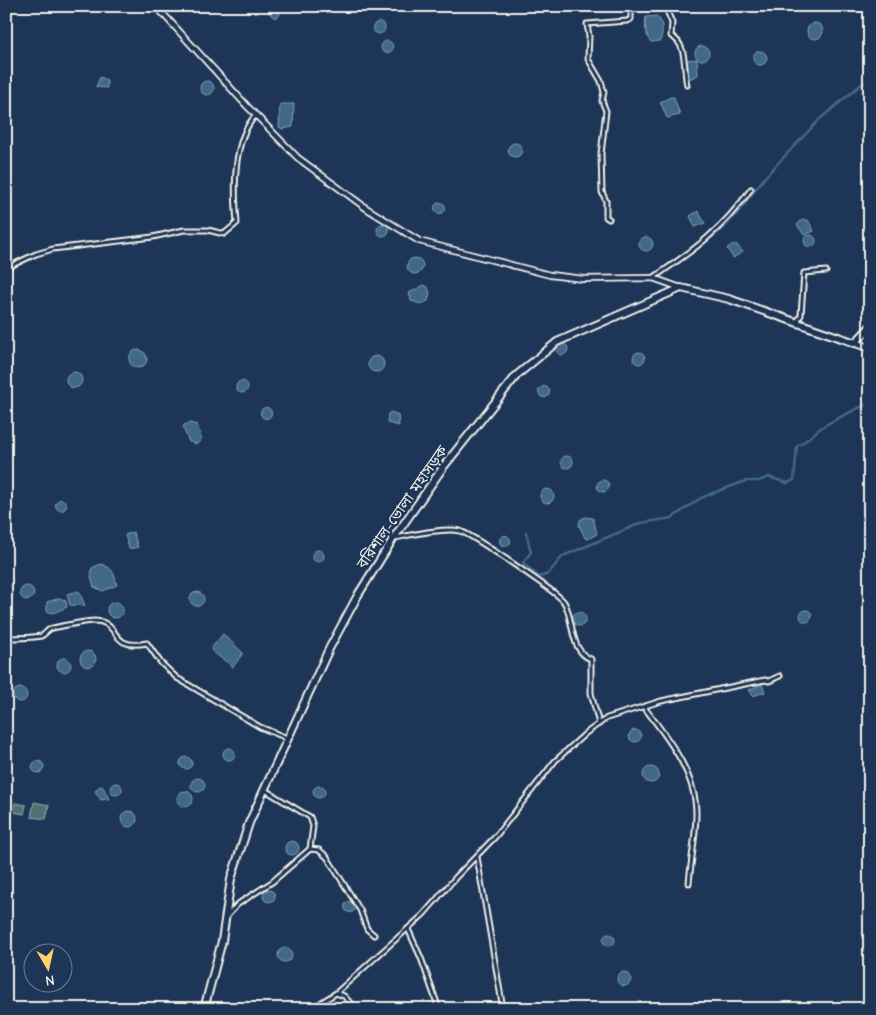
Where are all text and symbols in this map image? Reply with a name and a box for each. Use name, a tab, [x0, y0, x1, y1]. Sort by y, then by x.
street label: বরিশাল-ভোলা মহাসড়ক	[352, 441, 452, 573]
north arrow	[22, 942, 72, 992]
text: N	[44, 971, 56, 989]

